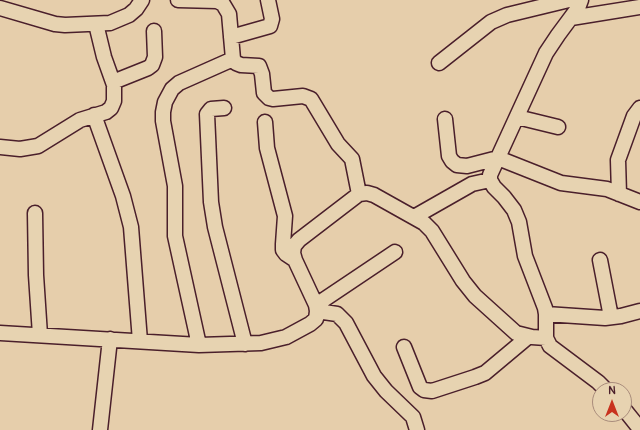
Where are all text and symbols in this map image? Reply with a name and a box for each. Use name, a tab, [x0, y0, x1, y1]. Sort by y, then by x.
north arrow	[592, 382, 632, 422]
text: N	[608, 384, 616, 397]

